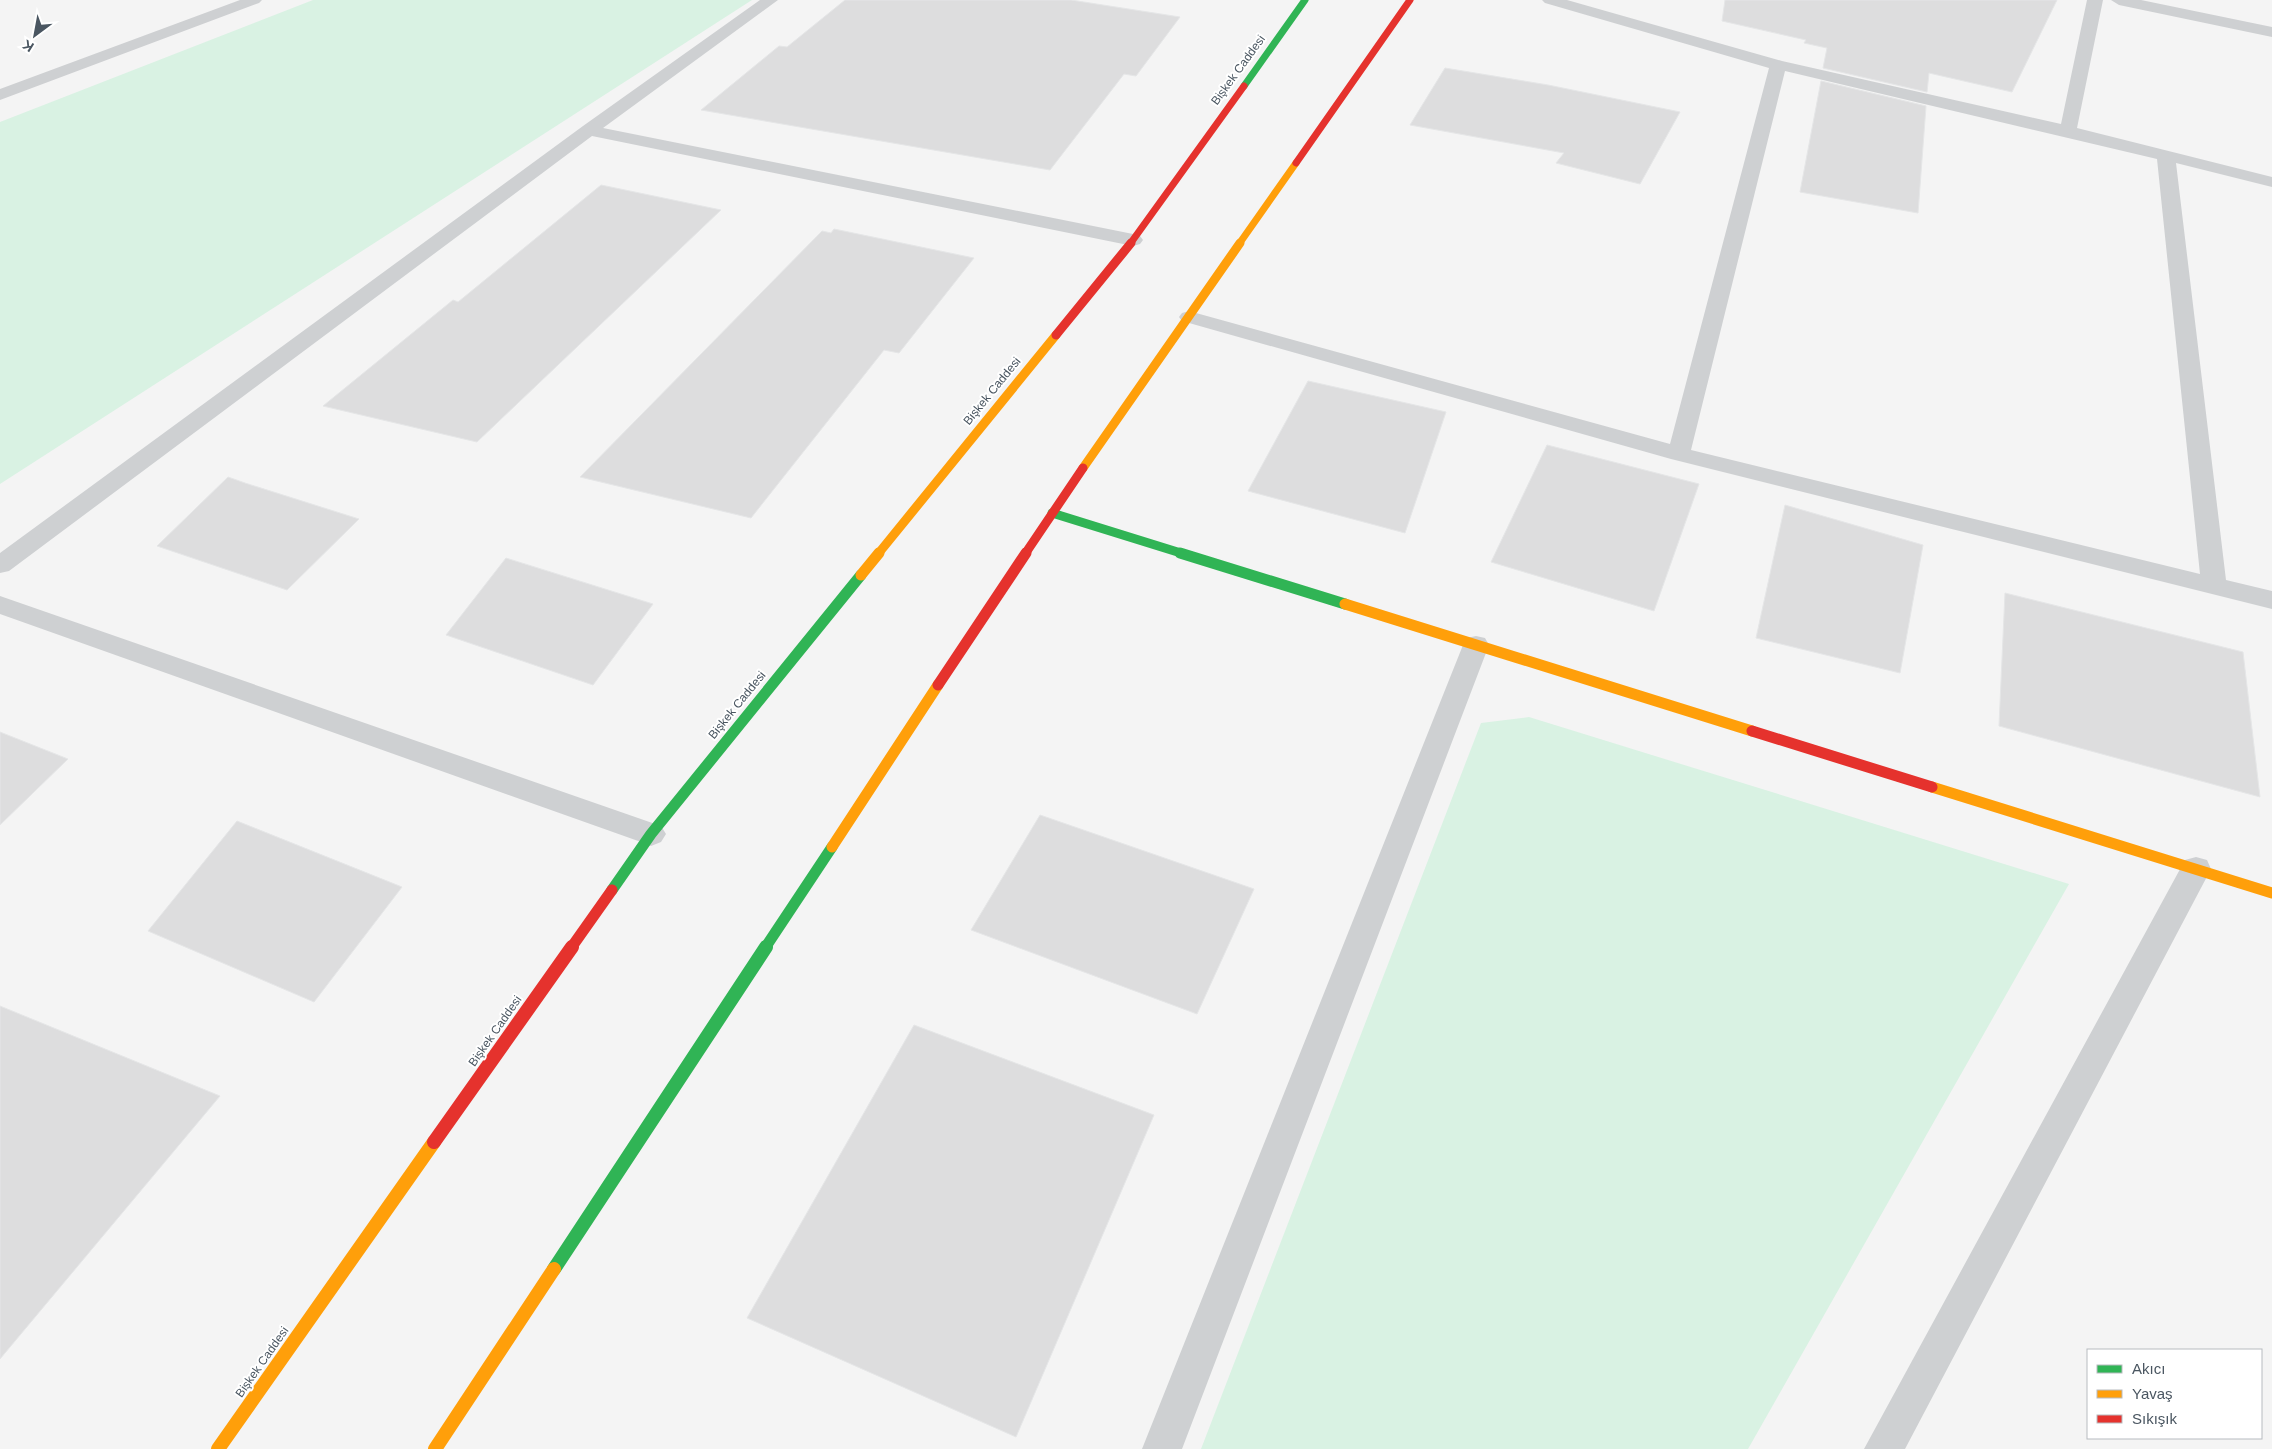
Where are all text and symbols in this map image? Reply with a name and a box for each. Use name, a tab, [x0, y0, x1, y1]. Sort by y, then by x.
north arrow	[10, 10, 60, 60]
street label: Bişkek Caddesi	[1208, 32, 1268, 108]
text: K	[20, 37, 37, 55]
street label: Bişkek Caddesi	[961, 354, 1023, 428]
street label: Bişkek Caddesi	[706, 668, 768, 742]
street label: Bişkek Caddesi	[466, 993, 524, 1069]
street label: Bişkek Caddesi	[233, 1324, 291, 1400]
legend	[2087, 1349, 2262, 1439]
text: Akıcı	[2132, 1360, 2165, 1377]
text: Yavaş	[2132, 1385, 2173, 1402]
text: Sıkışık	[2132, 1410, 2178, 1427]

